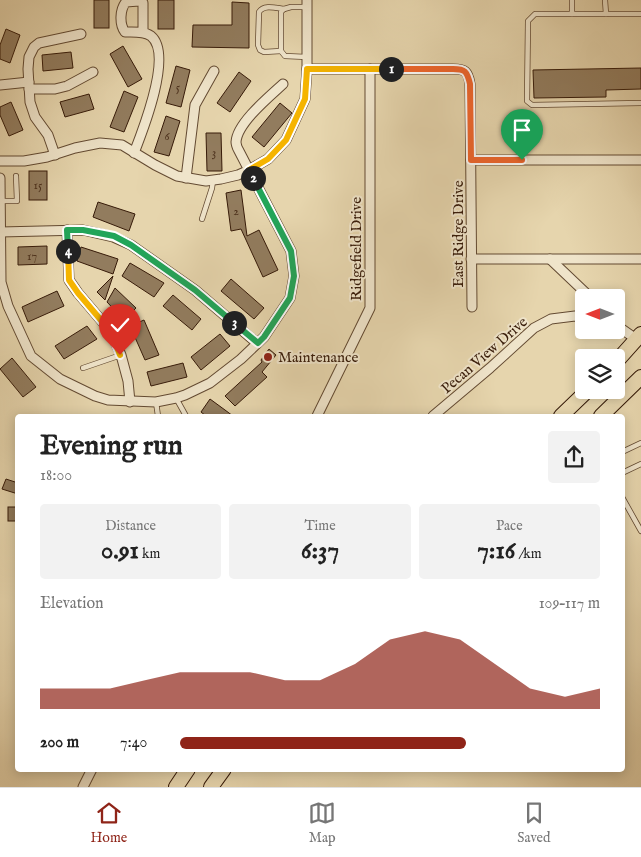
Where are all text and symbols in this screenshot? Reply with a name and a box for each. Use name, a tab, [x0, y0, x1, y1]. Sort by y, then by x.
pin: 1	[378, 56, 404, 82]
text: 1	[389, 60, 394, 78]
house number: 5	[176, 80, 181, 95]
pin	[501, 109, 543, 160]
icon: arrive	[508, 116, 536, 144]
house number: 6	[164, 129, 170, 144]
house number: 3	[212, 145, 216, 160]
pin: 2	[240, 166, 266, 190]
text: 2	[250, 169, 257, 187]
house number: 15	[34, 178, 43, 193]
street label: East Ridge Drive	[449, 180, 468, 288]
street label: Ridgefield Drive	[347, 197, 366, 301]
house number: 2	[233, 204, 239, 219]
pin: 4	[56, 238, 80, 264]
text: 4	[65, 242, 72, 260]
house number: 17	[27, 249, 37, 264]
north arrow	[575, 289, 625, 339]
map controls	[575, 289, 625, 399]
pin	[99, 304, 141, 355]
pin: 3	[222, 310, 246, 336]
icon: check	[106, 311, 134, 339]
street label: Pecan View Drive	[437, 313, 531, 398]
text: 3	[232, 314, 237, 332]
place label: Maintenance	[278, 348, 358, 367]
button: layers	[575, 349, 625, 399]
marker: Maintenance	[262, 351, 274, 363]
text: Evening run	[40, 429, 183, 464]
button: share	[548, 431, 600, 483]
text: 18:00	[40, 466, 72, 486]
text: Distance	[105, 517, 156, 535]
text: Time	[304, 517, 336, 535]
text: Pace	[496, 517, 523, 535]
text: 0.91	[101, 535, 139, 567]
text: 6:37	[301, 535, 339, 567]
text: 7:16	[477, 535, 515, 567]
text: km	[139, 545, 160, 563]
text: /km	[515, 545, 541, 563]
text: Elevation	[40, 594, 103, 614]
text: 109–117 m	[539, 594, 600, 614]
text: 200 m	[40, 733, 79, 753]
text: 7:40	[120, 733, 147, 753]
tab: Home	[91, 799, 127, 847]
tab: Map	[308, 799, 336, 847]
tab: Saved	[517, 799, 550, 847]

